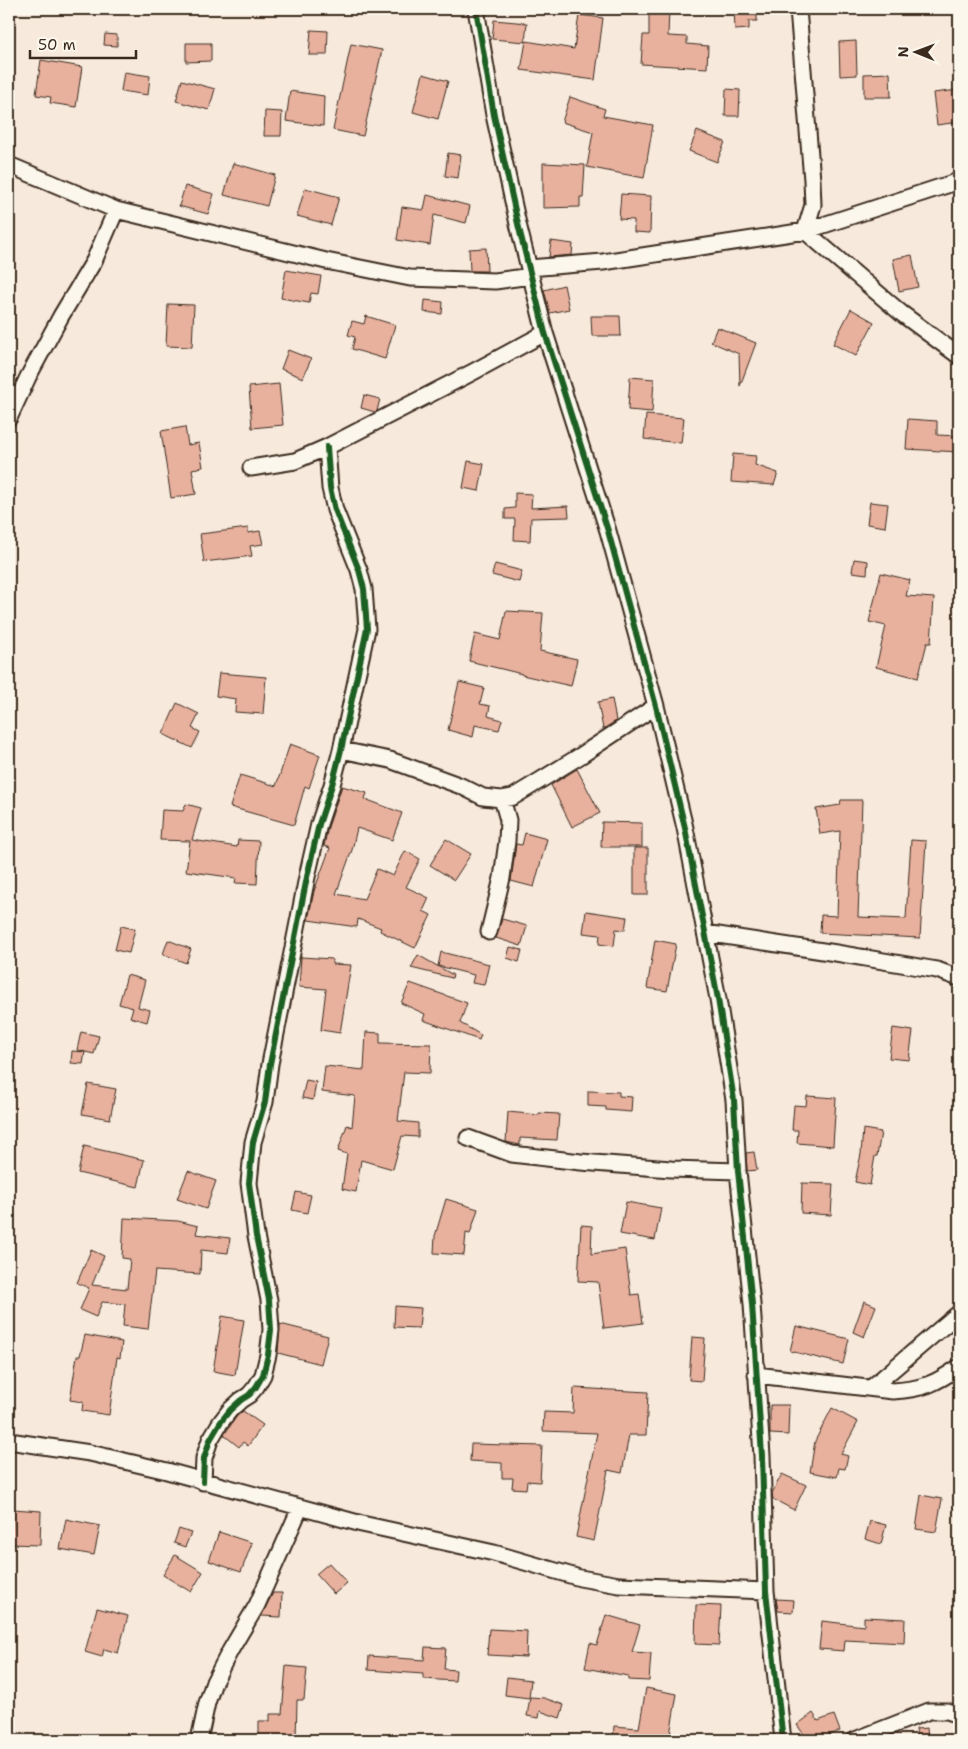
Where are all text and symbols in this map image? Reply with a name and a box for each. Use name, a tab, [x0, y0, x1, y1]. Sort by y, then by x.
scale bar	[30, 28, 136, 60]
north arrow	[890, 28, 940, 78]
text: 50 m	[38, 35, 76, 55]
text: N	[894, 46, 912, 57]

